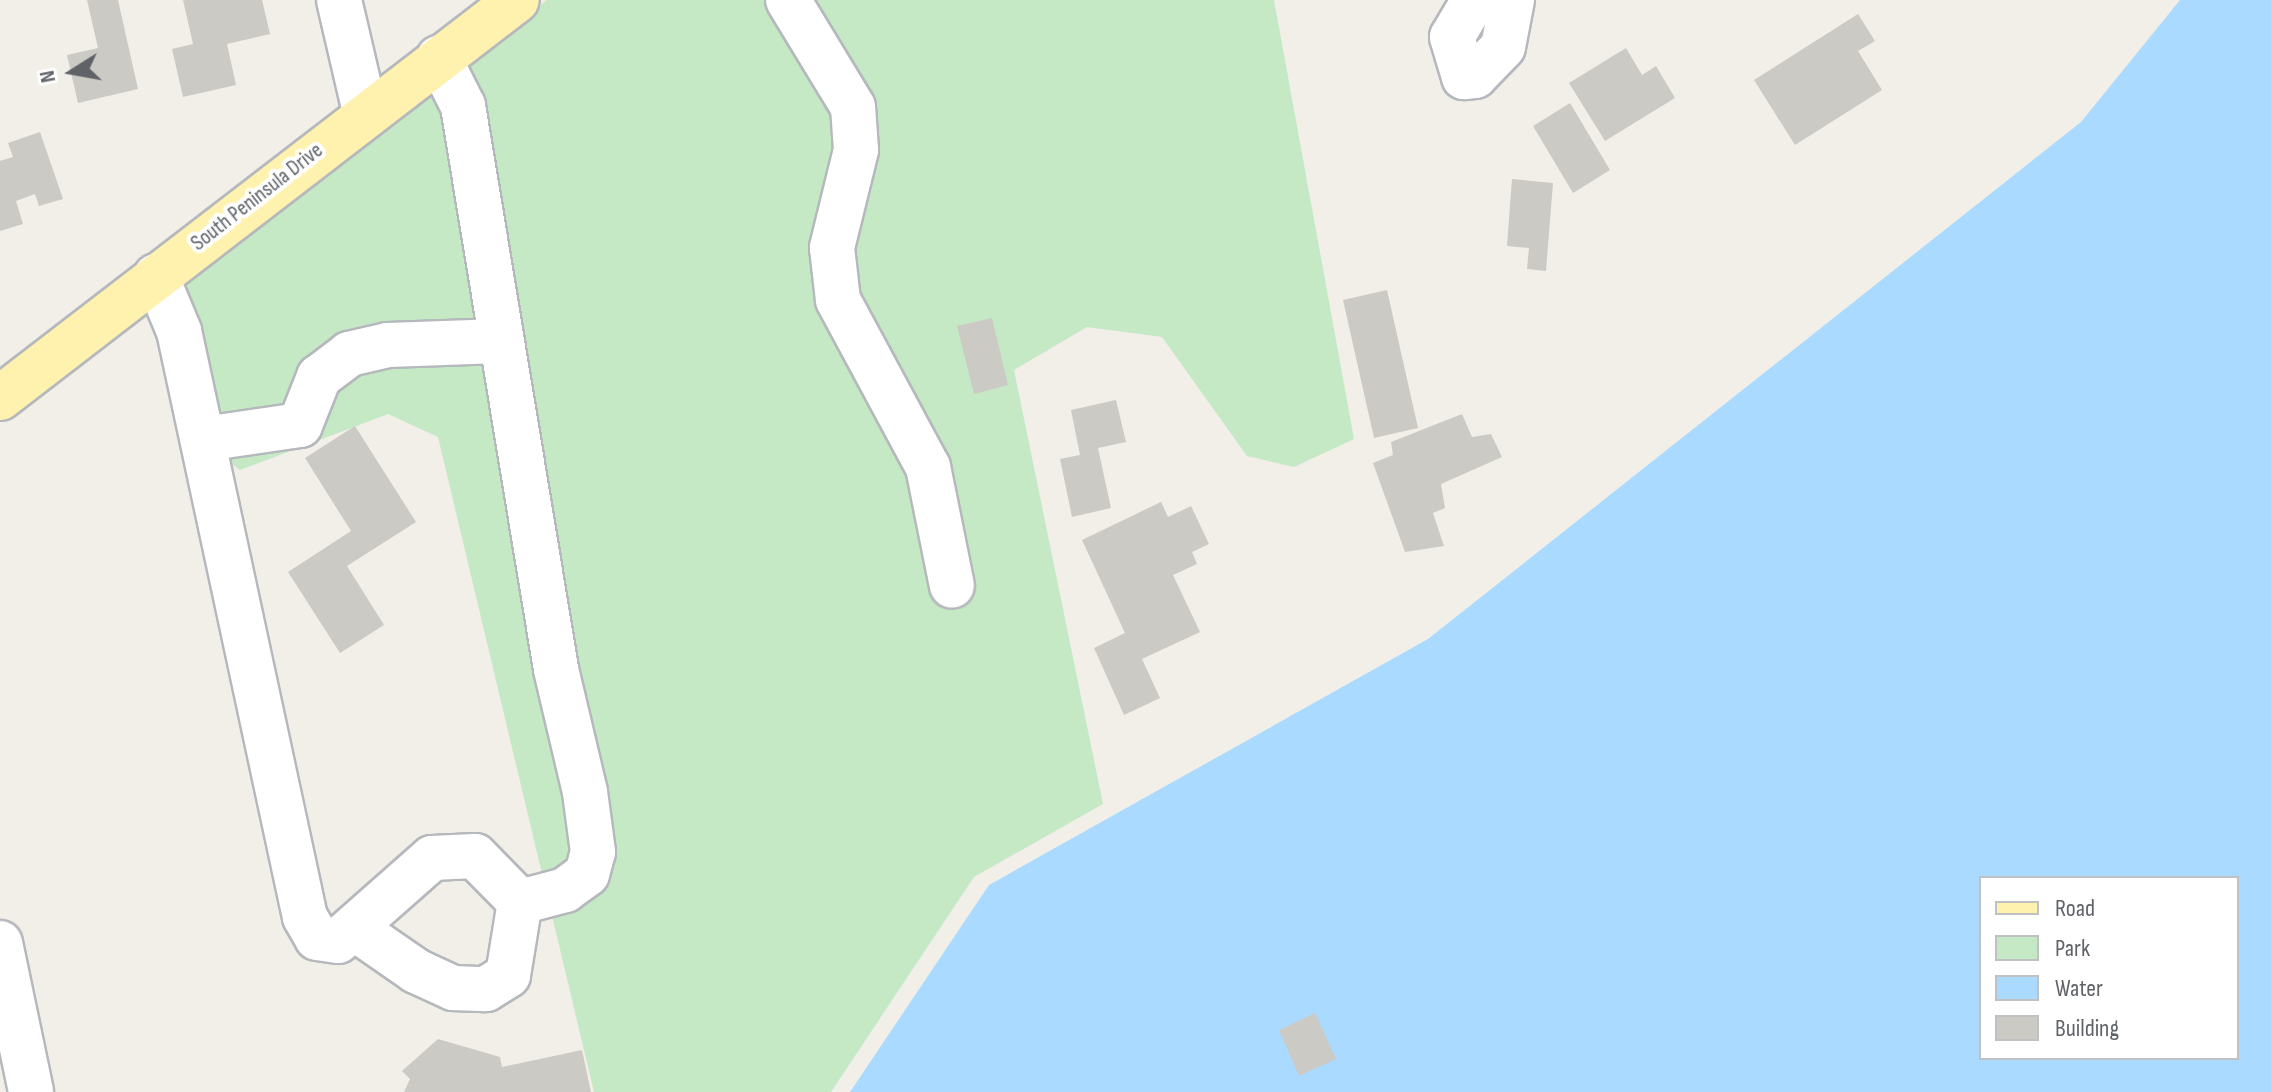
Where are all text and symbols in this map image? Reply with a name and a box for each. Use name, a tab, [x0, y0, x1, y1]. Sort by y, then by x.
north arrow	[32, 32, 112, 112]
text: N	[34, 68, 62, 85]
street label: South Peninsula Drive	[186, 137, 328, 257]
legend	[1979, 876, 2239, 1060]
text: Road	[2055, 894, 2095, 923]
text: Park	[2055, 934, 2090, 963]
text: Water	[2055, 974, 2103, 1003]
text: Building	[2055, 1014, 2119, 1043]

